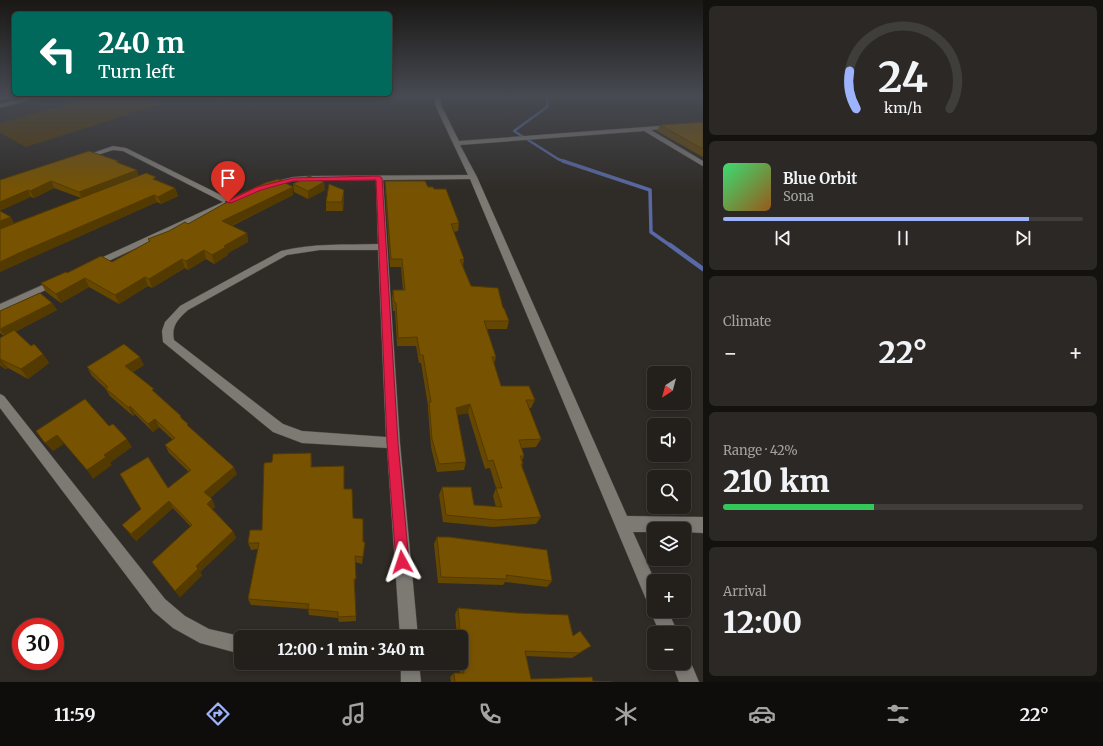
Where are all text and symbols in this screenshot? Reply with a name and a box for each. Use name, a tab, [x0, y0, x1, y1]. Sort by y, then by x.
text: 240 m	[98, 25, 185, 61]
icon: left	[32, 28, 84, 80]
text: 24	[878, 50, 928, 102]
text: Turn left	[98, 60, 175, 83]
text: km/h	[884, 98, 922, 116]
pin	[211, 161, 245, 202]
icon: arrive	[217, 167, 239, 189]
text: Blue Orbit	[783, 169, 857, 188]
text: Sona	[783, 188, 814, 205]
icon: previous	[772, 227, 794, 249]
icon: pause	[892, 227, 914, 249]
icon: next	[1012, 227, 1034, 249]
text: Climate	[723, 313, 771, 330]
text: 22°	[879, 333, 927, 371]
text: −	[723, 339, 738, 367]
text: +	[1068, 339, 1083, 367]
north arrow	[647, 366, 691, 410]
map controls	[647, 366, 691, 670]
button: sound	[647, 418, 691, 462]
text: Range · 42%	[723, 442, 798, 459]
text: 210 km	[723, 462, 830, 500]
button: search	[647, 470, 691, 514]
button: layers	[647, 522, 691, 566]
position arrow	[381, 541, 423, 583]
button: +	[647, 574, 691, 618]
text: Arrival	[723, 583, 766, 600]
text: 12:00	[723, 603, 802, 641]
speed limit sign: 30	[12, 618, 64, 670]
button: −	[647, 626, 691, 670]
text: 12:00 · 1 min · 340 m	[278, 640, 424, 659]
icon: directions	[204, 700, 232, 728]
icon: music	[340, 700, 368, 728]
icon: phone	[476, 700, 504, 728]
icon: climate	[612, 700, 640, 728]
icon: car	[748, 700, 776, 728]
icon: filters	[884, 700, 912, 728]
text: 11:59	[54, 703, 96, 726]
text: 22°	[1020, 703, 1049, 726]

